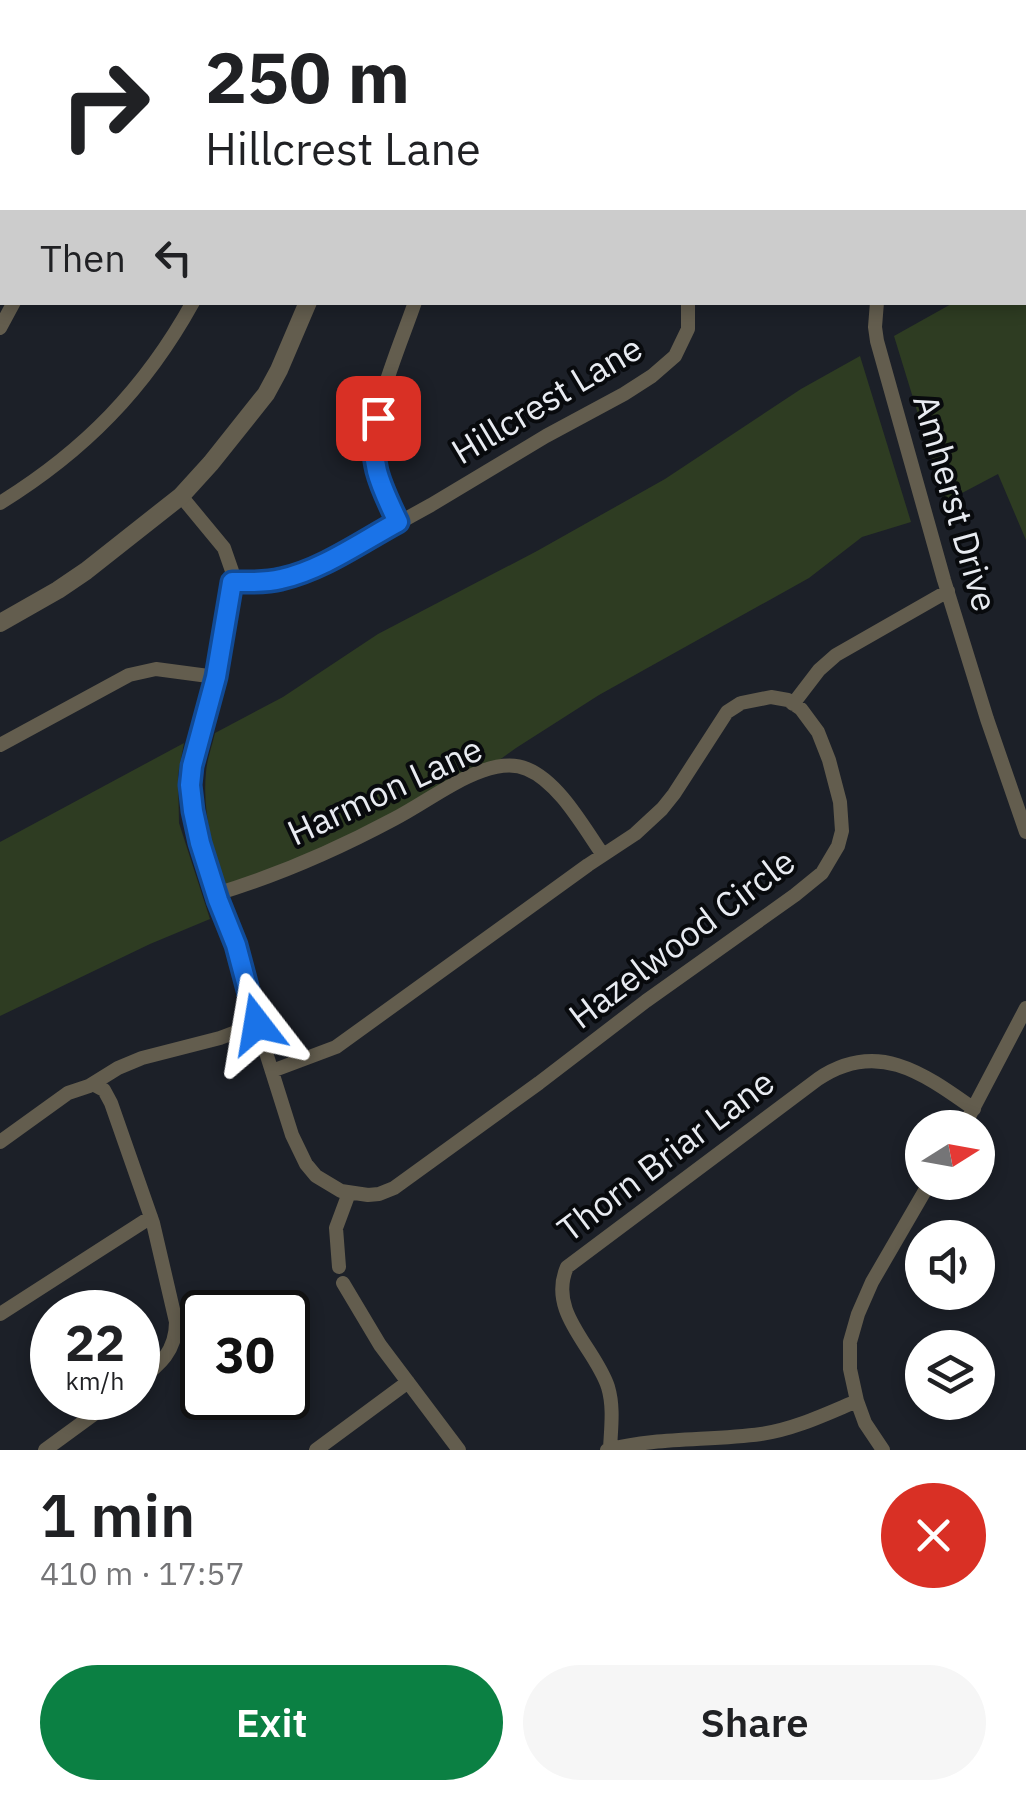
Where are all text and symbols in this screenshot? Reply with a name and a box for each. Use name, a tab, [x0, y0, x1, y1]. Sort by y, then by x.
text: 250 m	[205, 31, 410, 122]
icon: right	[40, 40, 170, 170]
text: Hillcrest Lane	[205, 119, 481, 177]
icon: left	[146, 230, 201, 285]
text: Then	[40, 233, 126, 282]
street label: Hillcrest Lane	[443, 324, 650, 474]
pin	[336, 376, 421, 461]
street label: Amherst Drive	[903, 389, 1009, 616]
icon: arrive	[351, 391, 406, 446]
street label: Harmon Lane	[280, 725, 489, 855]
street label: Hazelwood Circle	[559, 838, 804, 1038]
position arrow	[205, 972, 309, 1076]
street label: Thorn Briar Lane	[548, 1059, 783, 1252]
north arrow	[905, 1110, 995, 1200]
map controls	[905, 1110, 995, 1420]
button: sound	[905, 1220, 995, 1310]
speed limit sign: 30	[180, 1290, 310, 1420]
text: 22	[65, 1310, 125, 1375]
button: layers	[905, 1330, 995, 1420]
text: km/h	[66, 1364, 124, 1397]
text: 1 min	[40, 1475, 195, 1554]
button: close	[881, 1483, 986, 1588]
text: 410 m · 17:57	[40, 1552, 245, 1594]
button: Exit	[40, 1665, 503, 1780]
button: Share	[523, 1665, 986, 1780]

